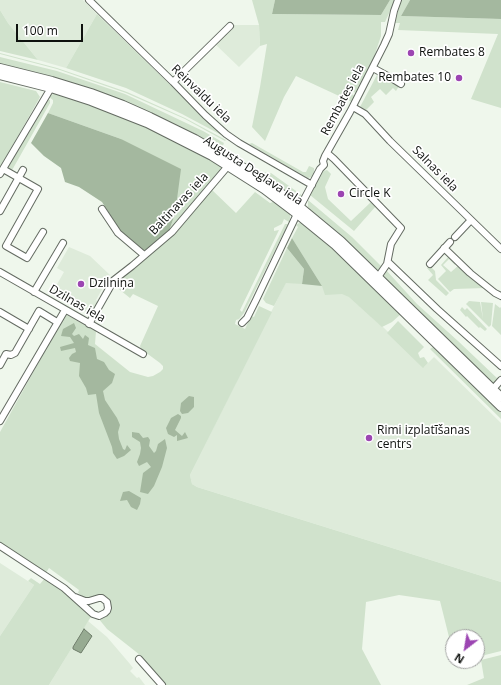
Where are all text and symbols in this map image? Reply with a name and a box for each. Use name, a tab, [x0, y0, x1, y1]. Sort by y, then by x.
scale bar	[18, 16, 85, 42]
text: 100 m	[23, 22, 58, 39]
place label: Rembates 8	[419, 46, 485, 60]
marker: Rembates 8	[406, 48, 416, 58]
street label: Reinvaldu iela	[168, 62, 234, 126]
street label: Rembates iela	[318, 62, 368, 138]
place label: Rembates 10	[378, 71, 451, 85]
marker: Rembates 10	[454, 73, 464, 83]
street label: Augusta Deglava iela	[201, 134, 305, 208]
street label: Salnas iela	[409, 143, 461, 195]
street label: Baltinavas iela	[147, 170, 211, 238]
place label: Circle K	[349, 187, 390, 201]
marker: Circle K	[336, 189, 346, 199]
place label: Dzilniņa	[89, 277, 134, 291]
marker: Dzilniņa	[76, 279, 86, 289]
street label: Dzilnas iela	[46, 282, 108, 326]
place label: Rimi izplatīšanas centrs	[377, 424, 470, 452]
marker: Rimi izplatīšanas centrs	[364, 433, 374, 443]
north arrow	[445, 629, 485, 669]
text: N	[451, 650, 467, 668]

